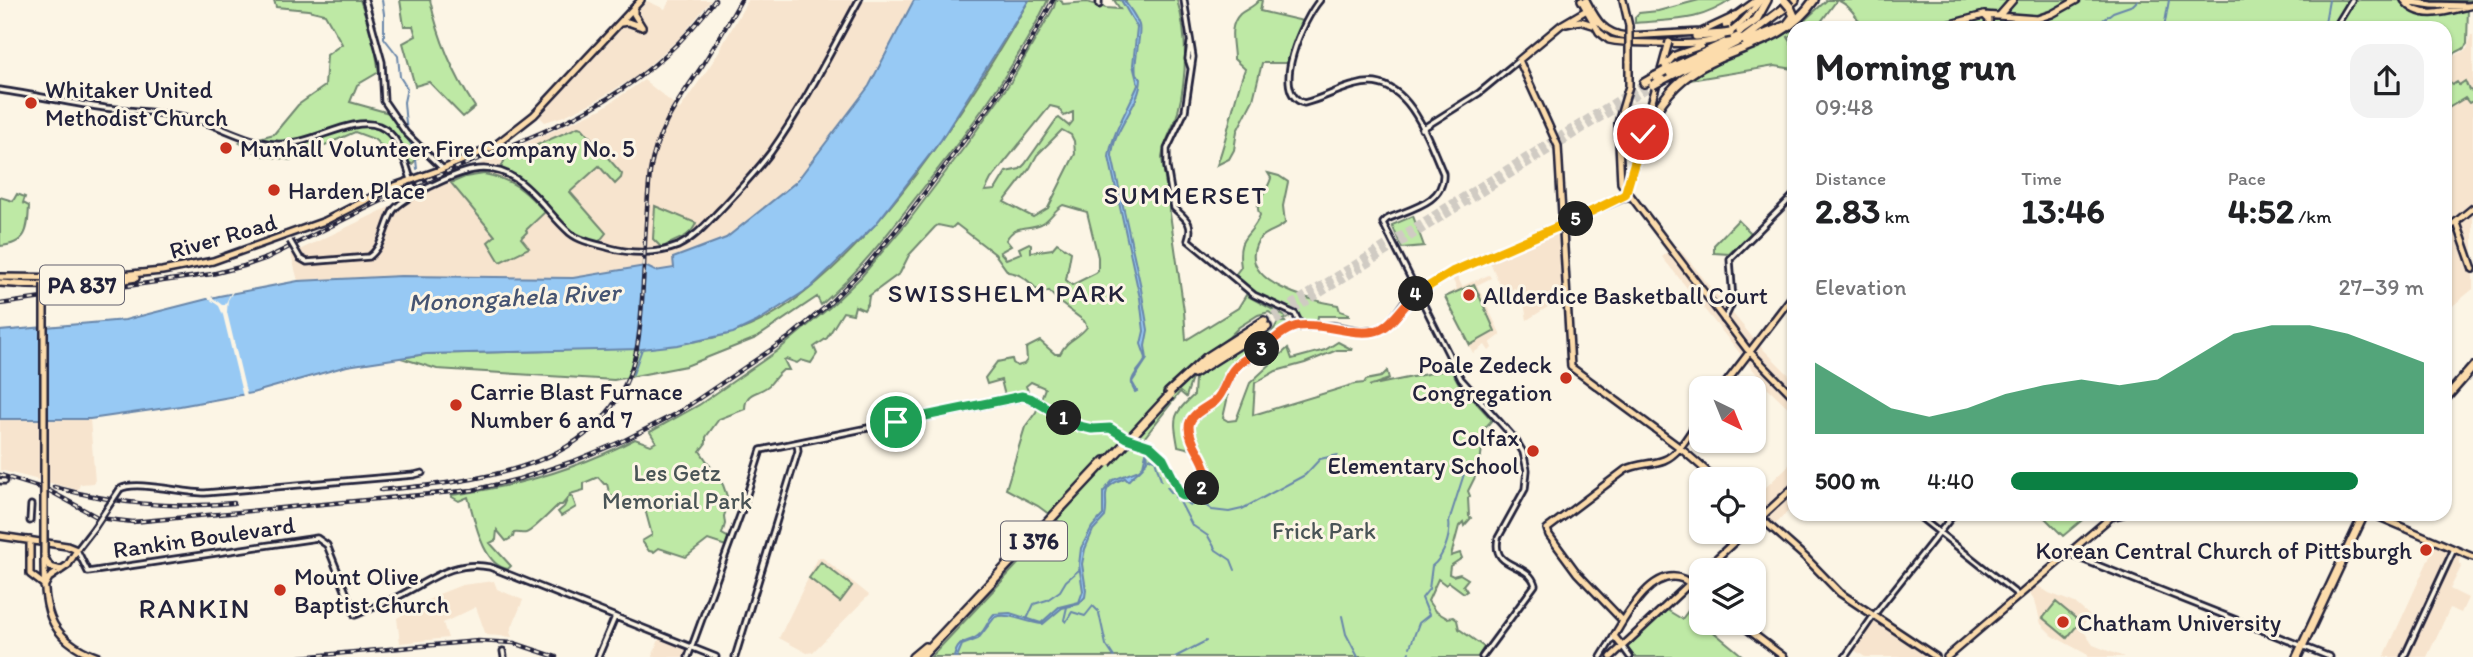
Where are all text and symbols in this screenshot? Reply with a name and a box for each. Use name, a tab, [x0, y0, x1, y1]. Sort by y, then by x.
text: Morning run	[1815, 44, 2016, 90]
button: share	[2350, 44, 2424, 118]
place label: Whitaker United Methodist Church	[45, 75, 228, 132]
text: 09:48	[1815, 93, 1873, 121]
marker: Whitaker United Methodist Church	[23, 95, 39, 111]
pin	[1613, 104, 1673, 164]
icon: check	[1624, 115, 1662, 153]
place label: Munhall Volunteer Fire Company No. 5	[240, 134, 635, 163]
marker: Munhall Volunteer Fire Company No. 5	[218, 140, 234, 156]
text: Distance	[1815, 167, 1886, 190]
text: Time	[2021, 167, 2062, 190]
text: Pace	[2228, 167, 2266, 190]
place label: Harden Place	[288, 176, 425, 205]
district label: SUMMERSET	[1104, 179, 1268, 211]
marker: Harden Place	[266, 182, 282, 198]
text: 2.83	[1815, 190, 1880, 232]
text: 13:46	[2021, 190, 2105, 232]
text: 4:52	[2228, 190, 2294, 232]
pin: 5	[1558, 202, 1594, 236]
text: km	[1880, 205, 1910, 228]
text: /km	[2294, 205, 2331, 228]
street label: River Road	[166, 207, 280, 265]
text: 5	[1571, 207, 1580, 230]
road number: PA 837	[40, 266, 124, 304]
text: Elevation	[1815, 273, 1906, 301]
text: 27–39 m	[2339, 273, 2424, 301]
water label: Monongahela River	[407, 275, 623, 319]
pin: 4	[1398, 276, 1434, 312]
district label: SWISSHELM PARK	[888, 277, 1126, 309]
place label: Allderdice Basketball Court	[1483, 281, 1768, 310]
text: 4	[1410, 282, 1421, 305]
marker: Allderdice Basketball Court	[1461, 287, 1477, 303]
pin: 3	[1244, 332, 1280, 366]
text: 3	[1256, 337, 1267, 360]
place label: Poale Zedeck Congregation	[1412, 350, 1553, 407]
marker: Poale Zedeck Congregation	[1558, 370, 1574, 386]
north arrow	[1689, 376, 1766, 453]
map controls	[1689, 376, 1766, 635]
place label: Carrie Blast Furnace Number 6 and 7	[470, 377, 683, 434]
pin	[866, 392, 926, 452]
marker: Carrie Blast Furnace Number 6 and 7	[448, 397, 464, 413]
pin: 1	[1046, 400, 1082, 436]
icon: arrive	[877, 403, 915, 441]
text: 1	[1059, 406, 1068, 429]
place label: Colfax Elementary School	[1328, 423, 1519, 480]
marker: Colfax Elementary School	[1525, 443, 1541, 459]
park label: Les Getz Memorial Park	[602, 458, 752, 515]
button: locate	[1689, 467, 1766, 544]
text: 500 m	[1815, 467, 1880, 495]
text: 4:40	[1927, 467, 1974, 495]
pin: 2	[1184, 470, 1220, 505]
text: 2	[1197, 476, 1207, 499]
street label: Rankin Boulevard	[111, 510, 297, 564]
park label: Frick Park	[1272, 516, 1376, 545]
road number: I 376	[1001, 522, 1067, 561]
place label: Korean Central Church of Pittsburgh	[2036, 536, 2412, 565]
marker: Korean Central Church of Pittsburgh	[2418, 542, 2434, 558]
button: layers	[1689, 558, 1766, 635]
place label: Mount Olive Baptist Church	[294, 562, 449, 619]
marker: Mount Olive Baptist Church	[272, 582, 288, 598]
district label: RANKIN	[139, 591, 251, 625]
place label: Chatham University	[2077, 608, 2281, 637]
marker: Chatham University	[2055, 614, 2071, 630]

